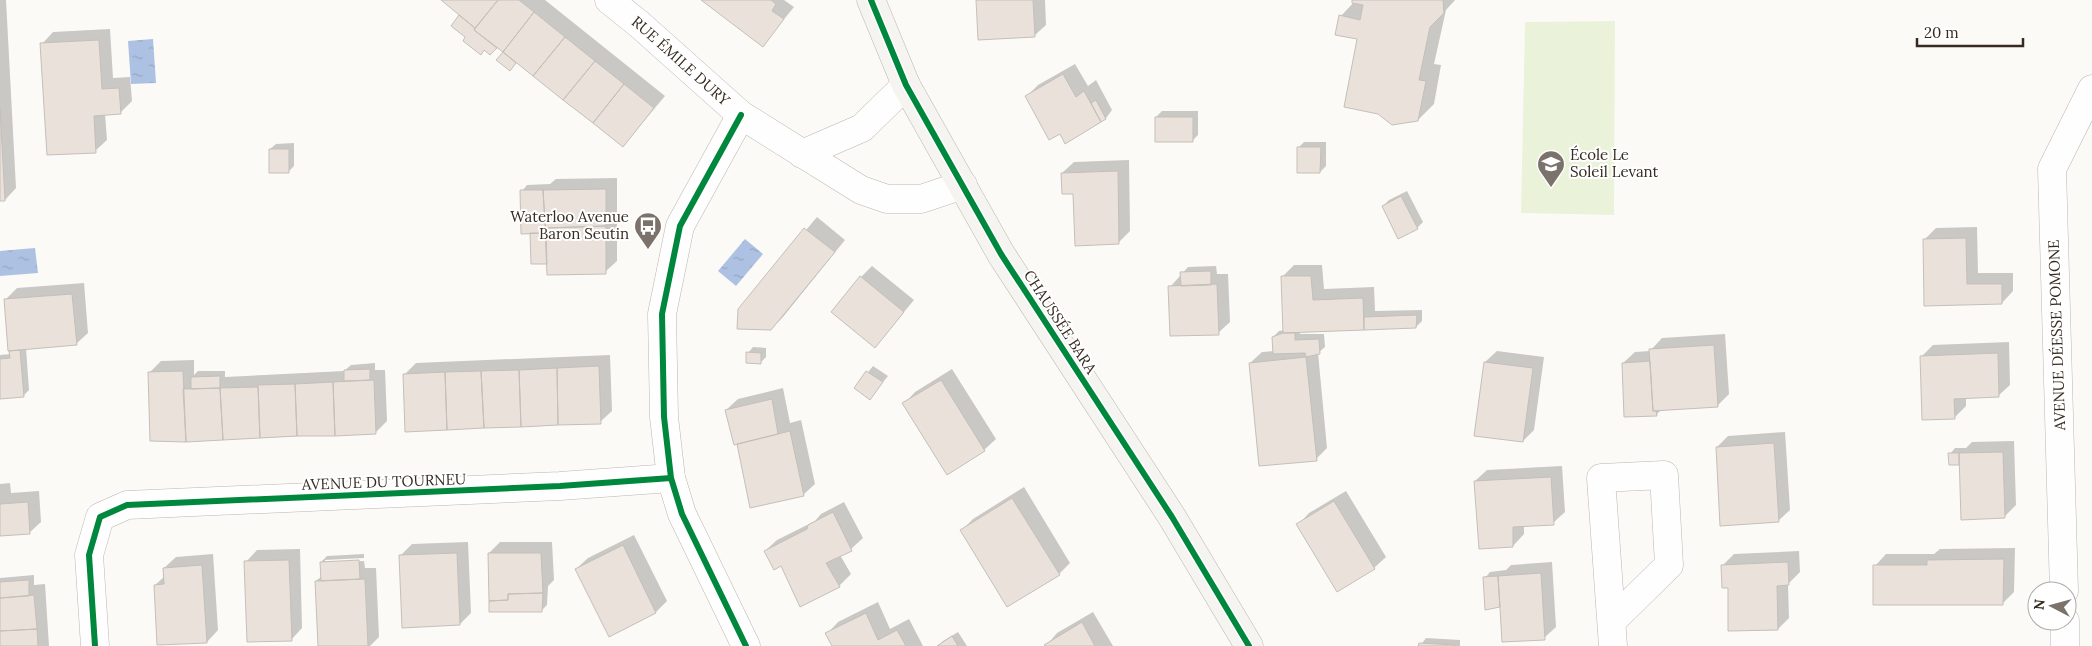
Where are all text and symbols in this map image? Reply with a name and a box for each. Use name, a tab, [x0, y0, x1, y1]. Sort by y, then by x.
street label: RUE ÉMILE DURY	[628, 12, 734, 110]
scale bar	[1917, 15, 2023, 47]
text: 20 m	[1924, 23, 1959, 42]
place label: École Le Soleil Levant	[1570, 145, 1659, 181]
school or university icon: École Le Soleil Levant	[1536, 149, 1566, 188]
place label: Waterloo Avenue Baron Seutin	[510, 207, 629, 243]
bus stop icon: Waterloo Avenue Baron Seutin	[633, 211, 663, 250]
street label: AVENUE DÉESSE POMONE	[2044, 239, 2069, 432]
street label: CHAUSSÉE BARA	[1020, 266, 1101, 378]
street label: AVENUE DU TOURNEU	[300, 469, 466, 494]
north arrow	[2027, 581, 2077, 631]
text: N	[2030, 598, 2049, 611]

